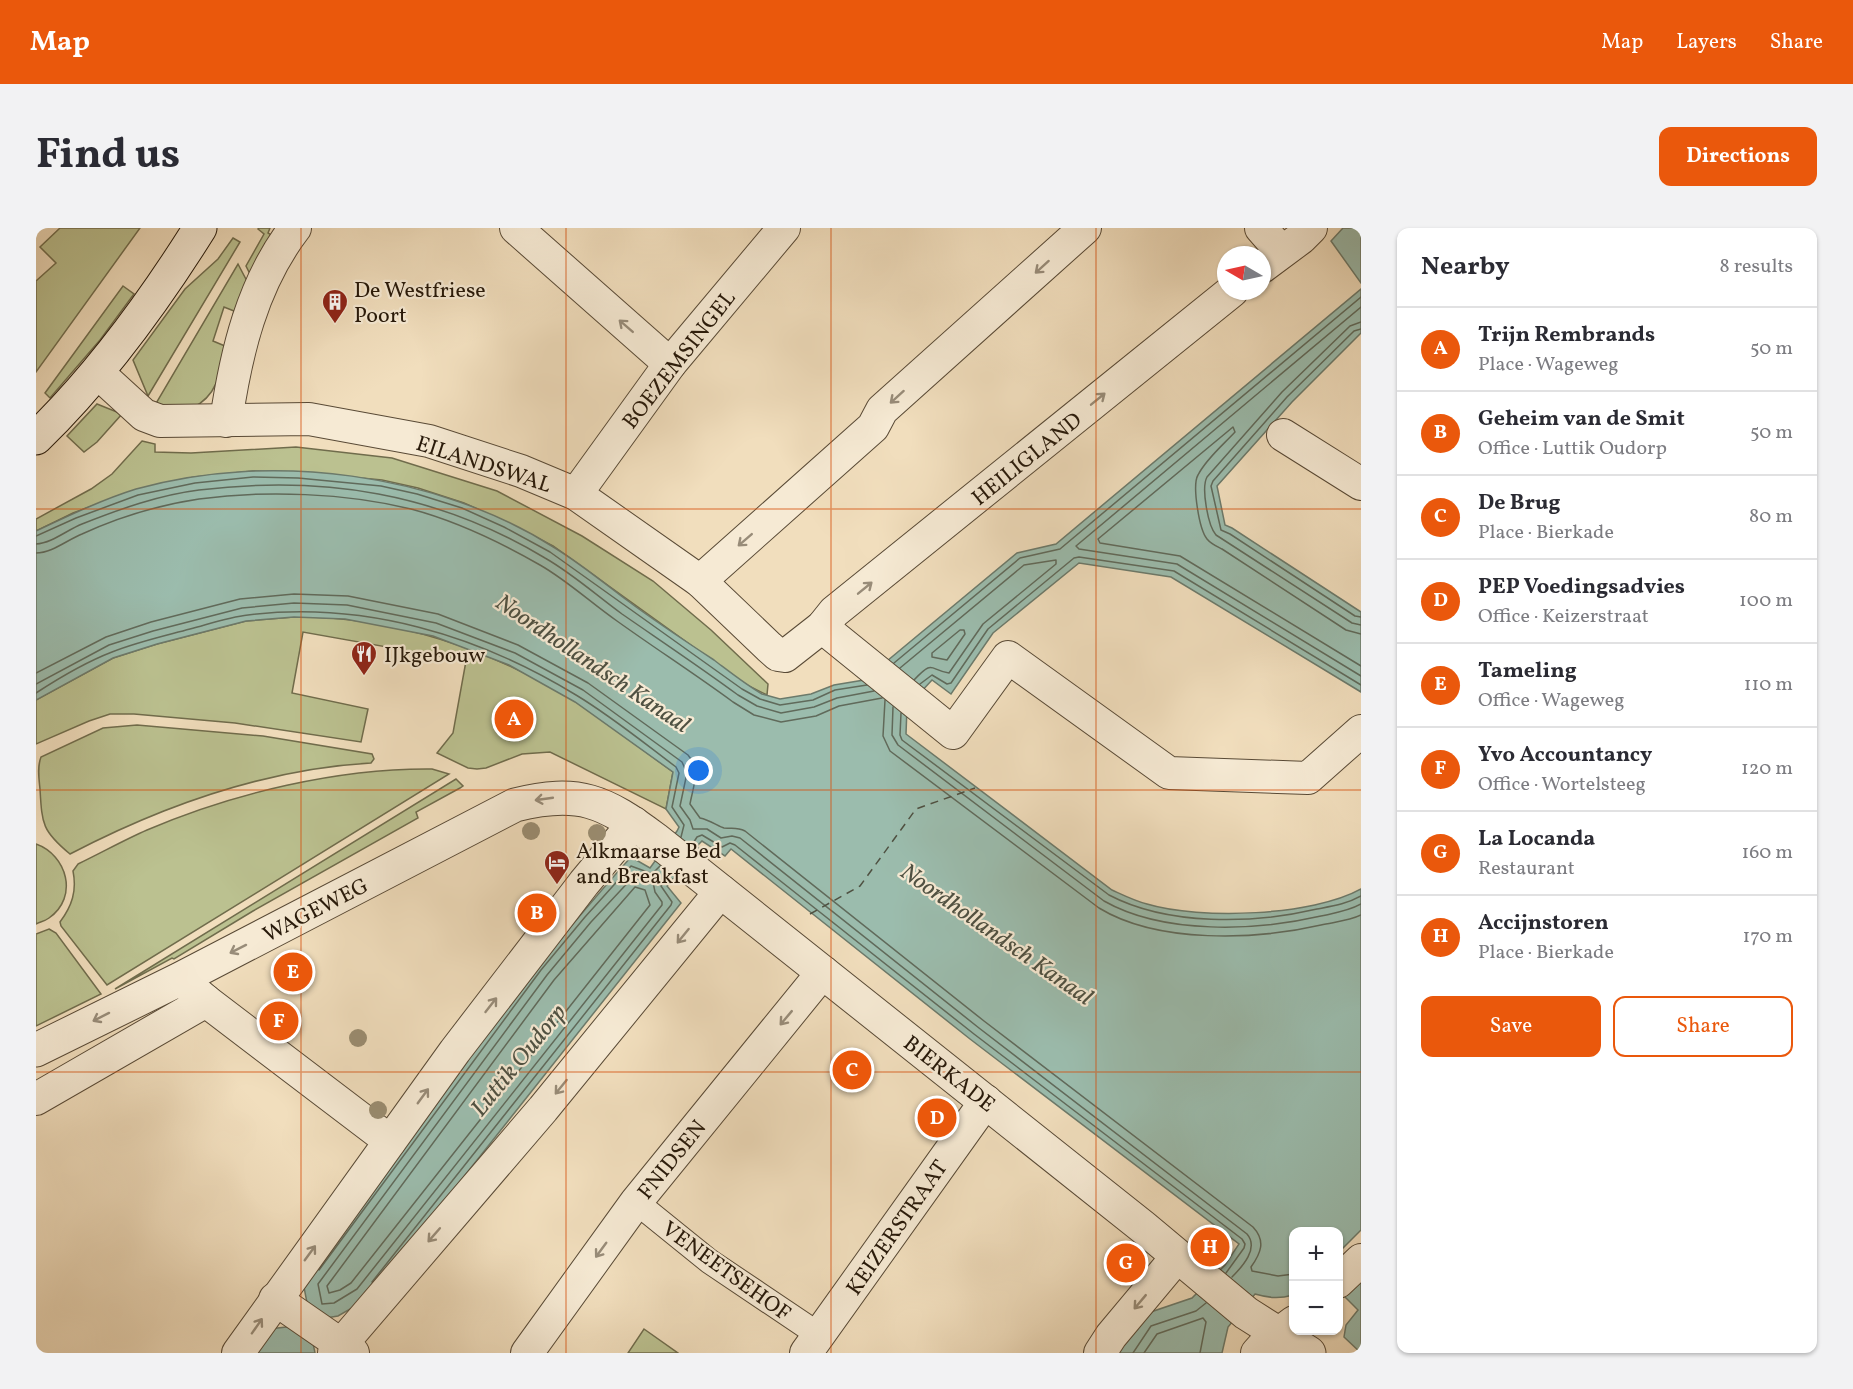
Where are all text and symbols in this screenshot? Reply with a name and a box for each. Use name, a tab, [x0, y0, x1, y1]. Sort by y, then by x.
text: Map	[30, 23, 90, 62]
text: Map	[1601, 28, 1643, 57]
text: Layers	[1676, 28, 1737, 57]
text: Share	[1770, 28, 1823, 57]
text: Find us	[36, 127, 180, 186]
button: Directions	[1659, 127, 1817, 186]
north arrow	[1217, 246, 1271, 300]
text: Nearby	[1421, 249, 1510, 285]
text: 8 results	[1720, 253, 1793, 281]
one-way arrow	[1035, 260, 1050, 274]
place label: De Westfriese Poort	[354, 276, 486, 332]
street label: BOEZEMSINGEL	[616, 285, 744, 436]
building icon: De Westfriese Poort	[320, 287, 350, 325]
one-way arrow	[619, 319, 634, 333]
text: Trijn Rembrands	[1478, 320, 1655, 351]
text: A	[1433, 335, 1448, 363]
text: 50 m	[1750, 335, 1793, 363]
text: Place · Wageweg	[1478, 351, 1618, 379]
one-way arrow	[889, 390, 904, 404]
one-way arrow	[1090, 393, 1106, 406]
text: Geheim van de Smit	[1478, 404, 1685, 435]
street label: HEILIGLAND	[966, 406, 1089, 514]
text: B	[1434, 419, 1447, 447]
text: 50 m	[1750, 419, 1793, 447]
street label: EILANDSWAL	[412, 429, 555, 502]
text: Office · Luttik Oudorp	[1478, 435, 1667, 463]
text: De Brug	[1478, 488, 1561, 519]
text: C	[1434, 503, 1447, 531]
text: 80 m	[1749, 503, 1793, 531]
text: Place · Bierkade	[1478, 519, 1614, 547]
one-way arrow	[737, 534, 753, 547]
text: PEP Voedingsadvies	[1478, 572, 1685, 603]
one-way arrow	[857, 581, 873, 594]
water label: Noordhollandsch Kanaal	[488, 587, 696, 743]
text: D	[1433, 587, 1448, 615]
text: 100 m	[1739, 587, 1793, 615]
text: Office · Keizerstraat	[1478, 603, 1649, 631]
restaurant icon: IJkgebouw	[349, 639, 379, 677]
place label: IJkgebouw	[384, 641, 485, 672]
text: Tameling	[1478, 656, 1577, 687]
text: E	[1434, 671, 1447, 699]
text: 110 m	[1744, 671, 1793, 699]
text: Office · Wageweg	[1478, 687, 1624, 715]
pin: A	[494, 696, 534, 742]
text: Yvo Accountancy	[1478, 740, 1652, 771]
text: F	[1435, 755, 1446, 783]
text: 120 m	[1741, 755, 1793, 783]
your location	[684, 756, 713, 785]
text: Office · Wortelsteeg	[1478, 771, 1646, 799]
one-way arrow	[534, 793, 554, 804]
text: La Locanda	[1478, 824, 1595, 855]
place label: Alkmaarse Bed and Breakfast	[576, 837, 721, 893]
text: G	[1433, 839, 1448, 867]
text: 160 m	[1741, 839, 1793, 867]
hotel icon: Alkmaarse Bed and Breakfast	[542, 848, 572, 886]
text: Restaurant	[1478, 855, 1575, 883]
water label: Noordhollandsch Kanaal	[893, 856, 1099, 1015]
street label: WAGEWEG	[258, 871, 374, 951]
pin: B	[518, 890, 556, 936]
text: Accijnstoren	[1478, 908, 1609, 939]
text: H	[1433, 923, 1448, 951]
text: 170 m	[1743, 923, 1793, 951]
one-way arrow	[677, 927, 690, 943]
text: Place · Bierkade	[1478, 939, 1614, 967]
one-way arrow	[229, 944, 247, 955]
pin: E	[274, 950, 312, 994]
button: Save	[1421, 996, 1601, 1057]
button: Share	[1613, 996, 1793, 1057]
one-way arrow	[484, 997, 497, 1013]
pin: F	[260, 998, 298, 1044]
water label: Luttik Oudorp	[464, 998, 575, 1125]
one-way arrow	[780, 1010, 793, 1026]
one-way arrow	[92, 1012, 110, 1024]
street label: BIERKADE	[899, 1029, 1001, 1117]
pin: C	[832, 1048, 872, 1092]
one-way arrow	[554, 1079, 567, 1095]
one-way arrow	[417, 1089, 429, 1105]
pin: D	[918, 1096, 956, 1140]
street label: FNIDSEN	[631, 1114, 715, 1207]
street label: KEIZERSTRAAT	[840, 1154, 956, 1302]
street label: VENEETSEHOF	[655, 1215, 797, 1330]
pin: H	[1190, 1224, 1230, 1270]
one-way arrow	[427, 1227, 440, 1243]
map controls	[1289, 1227, 1343, 1335]
button: +	[1289, 1227, 1343, 1281]
pin: G	[1106, 1240, 1146, 1286]
one-way arrow	[595, 1241, 608, 1257]
one-way arrow	[304, 1245, 316, 1261]
button: −	[1289, 1281, 1343, 1335]
one-way arrow	[1133, 1294, 1146, 1310]
one-way arrow	[250, 1318, 263, 1335]

